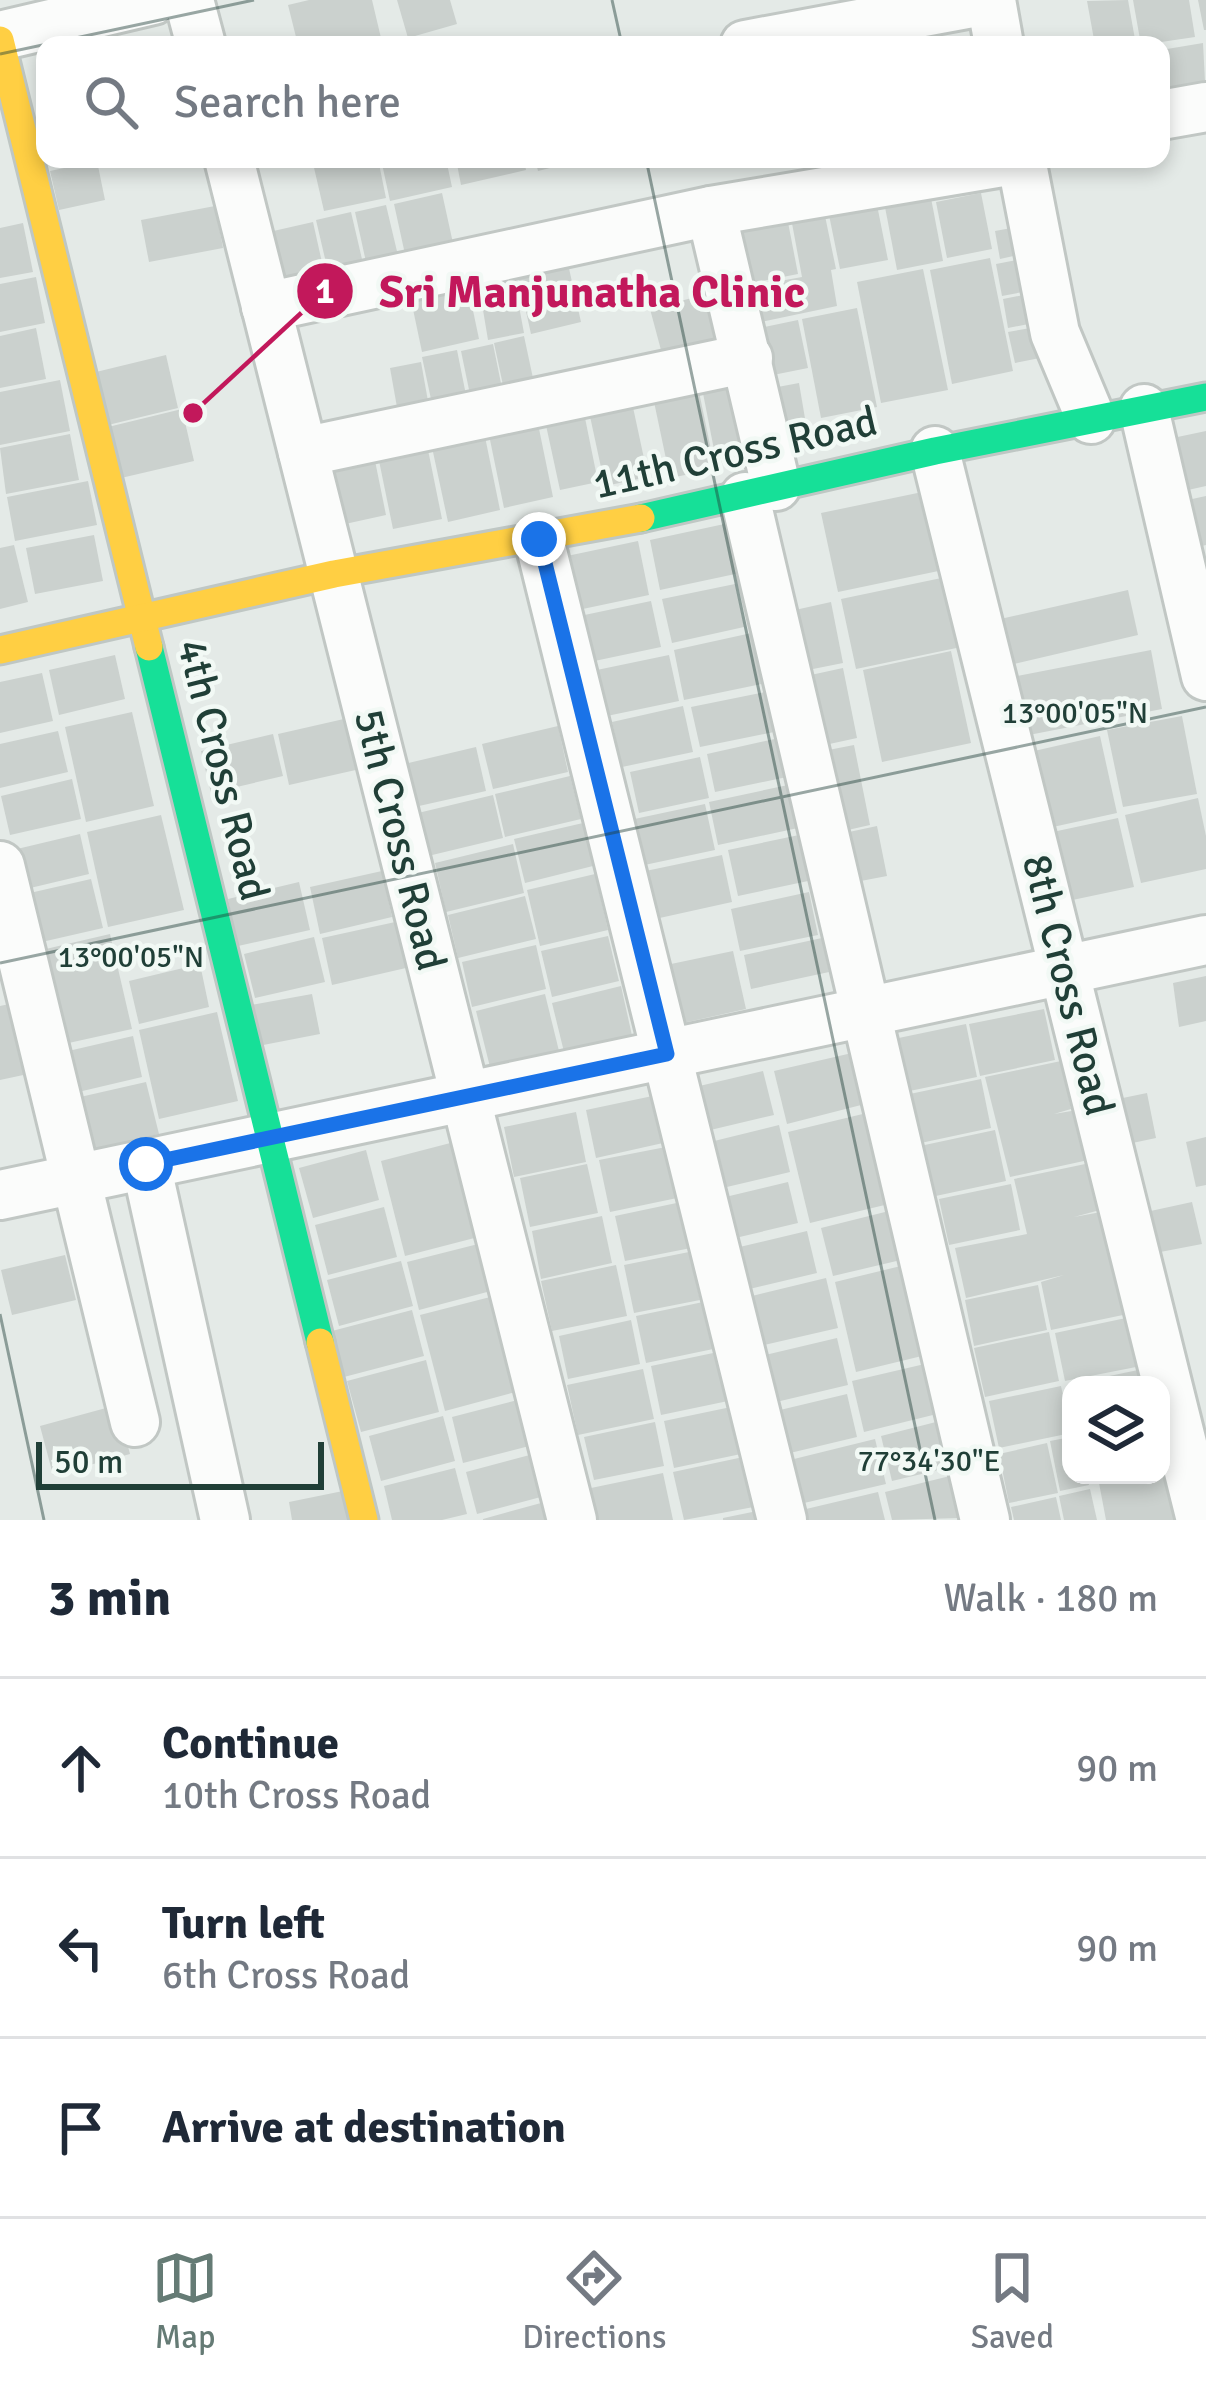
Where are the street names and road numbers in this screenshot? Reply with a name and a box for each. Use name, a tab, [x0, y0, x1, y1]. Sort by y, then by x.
street label: 11th Cross Road	[588, 396, 882, 510]
street label: 4th Cross Road	[166, 634, 280, 906]
street label: 5th Cross Road	[343, 704, 457, 976]
street label: 8th Cross Road	[1011, 849, 1125, 1121]

